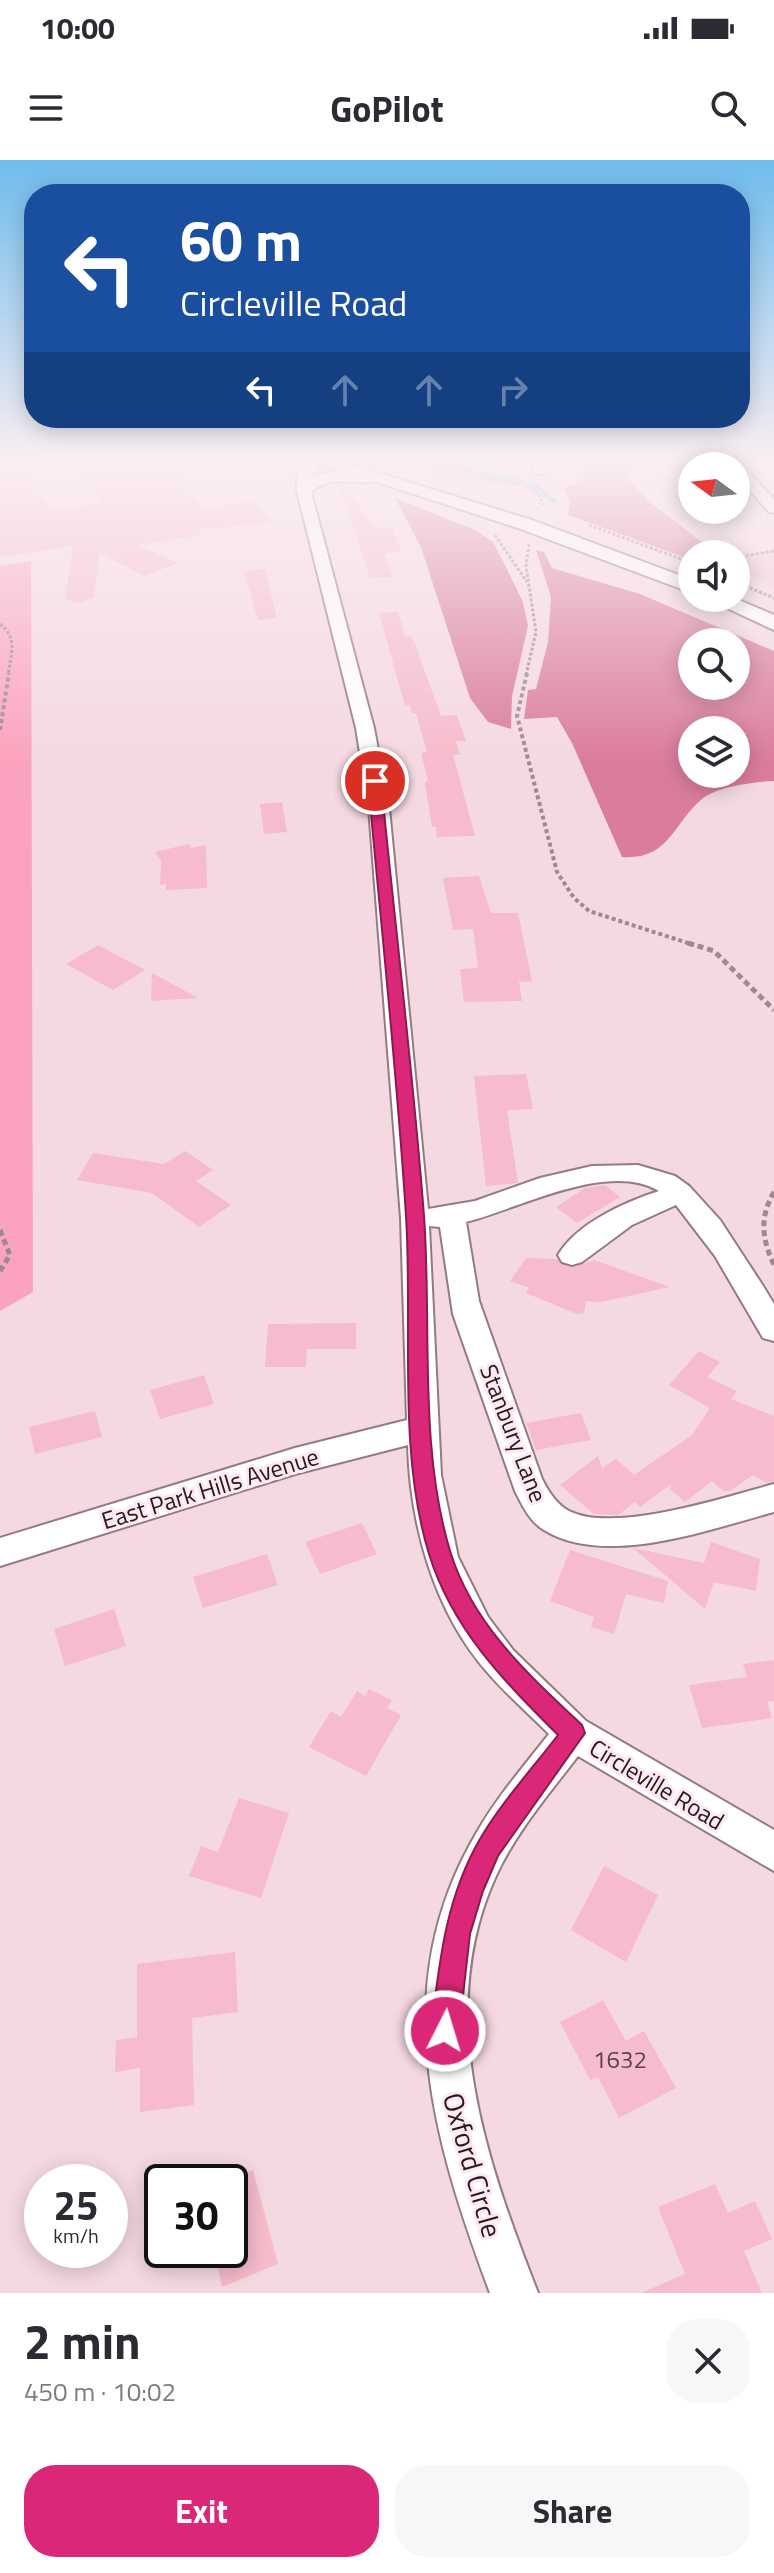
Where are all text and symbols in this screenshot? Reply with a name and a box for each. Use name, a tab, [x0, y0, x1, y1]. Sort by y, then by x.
text: 10:00	[40, 5, 115, 51]
text: GoPilot	[330, 81, 444, 136]
icon: menu	[24, 86, 68, 130]
icon: search	[706, 86, 750, 130]
text: 60 m	[180, 198, 302, 283]
icon: left	[48, 216, 152, 320]
text: Circleville Road	[180, 275, 407, 330]
icon: left	[239, 368, 283, 412]
icon: ahead	[323, 368, 367, 412]
icon: ahead	[407, 368, 451, 412]
icon: right	[491, 368, 535, 412]
north arrow	[678, 452, 750, 524]
map controls	[678, 452, 750, 788]
button: sound	[678, 540, 750, 612]
button: search	[678, 628, 750, 700]
button: layers	[678, 716, 750, 788]
pin	[341, 747, 409, 815]
icon: arrive	[353, 759, 397, 803]
street label: Stanbury Lane	[471, 1359, 557, 1507]
street label: East Park Hills Avenue	[97, 1438, 323, 1538]
street label: Circleville Road	[583, 1730, 731, 1838]
position arrow	[403, 1989, 487, 2073]
house number: 1632	[593, 2041, 647, 2077]
street label: Oxford Circle	[432, 2088, 514, 2242]
speed limit sign: 30	[144, 2164, 248, 2268]
text: 25	[54, 2175, 98, 2236]
text: km/h	[53, 2220, 99, 2251]
text: 2 min	[24, 2305, 141, 2378]
button: close	[666, 2319, 750, 2403]
text: 450 m · 10:02	[24, 2372, 176, 2411]
button: Exit	[24, 2465, 379, 2557]
button: Share	[395, 2465, 750, 2557]

